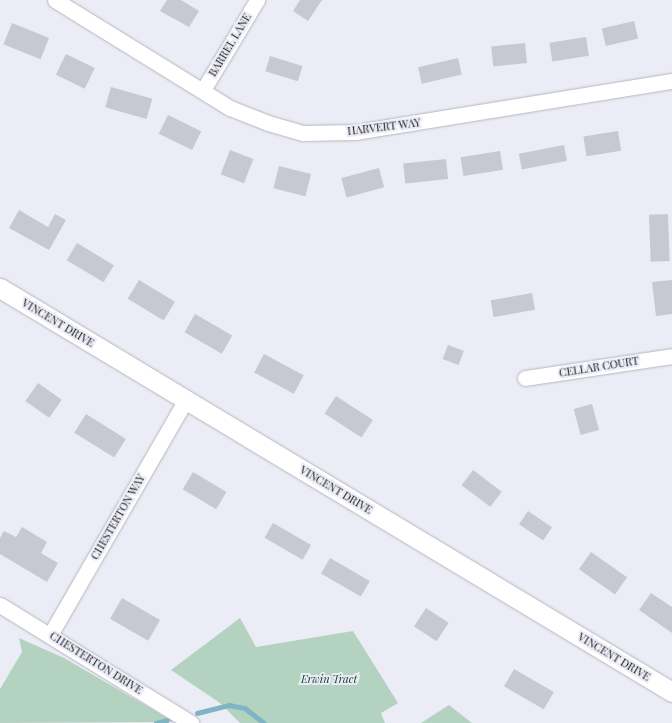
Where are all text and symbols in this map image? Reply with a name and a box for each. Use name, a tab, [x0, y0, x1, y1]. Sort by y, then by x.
street label: BARREL LANE	[206, 11, 254, 79]
street label: HARVERT WAY	[346, 116, 422, 138]
street label: VINCENT DRIVE	[19, 296, 97, 350]
street label: CELLAR COURT	[558, 354, 640, 380]
street label: VINCENT DRIVE	[297, 463, 375, 517]
street label: CHESTERTON WAY	[88, 472, 148, 562]
street label: CHESTERTON DRIVE	[47, 629, 145, 697]
street label: VINCENT DRIVE	[575, 630, 653, 684]
park label: Erwin Tract	[301, 672, 357, 686]

